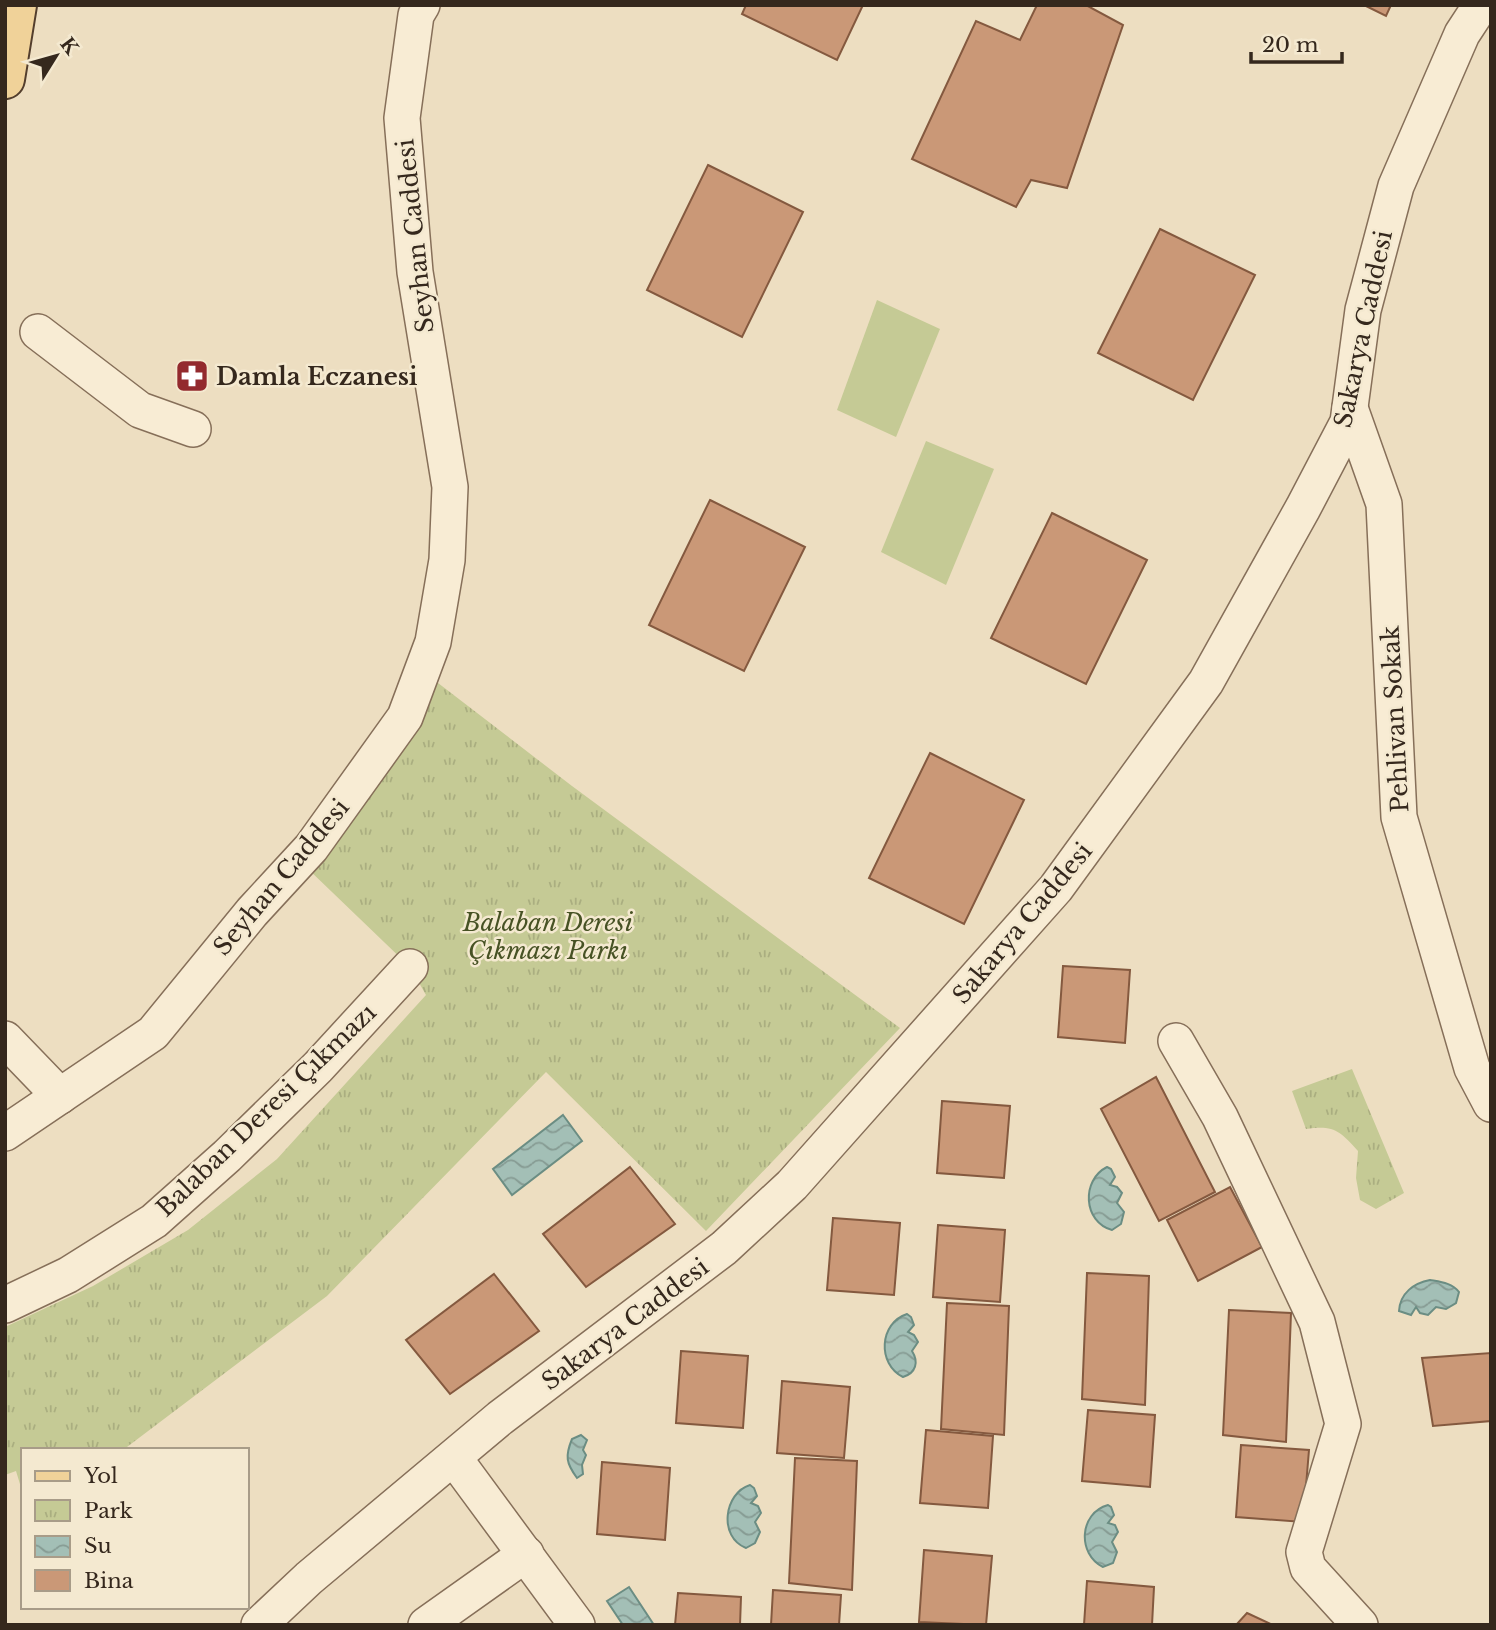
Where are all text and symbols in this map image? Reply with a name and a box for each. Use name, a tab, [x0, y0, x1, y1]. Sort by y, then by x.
north arrow	[21, 21, 91, 91]
scale bar	[1251, 21, 1342, 65]
text: 20 m	[1262, 32, 1319, 58]
text: K	[55, 33, 84, 60]
street label: Seyhan Caddesi	[390, 137, 440, 335]
street label: Sakarya Caddesi	[1328, 228, 1398, 430]
pharmacy icon: Damla Eczanesi	[173, 357, 211, 395]
place label: Damla Eczanesi	[216, 362, 418, 391]
street label: Pehlivan Sokak	[1376, 625, 1414, 813]
street label: Seyhan Caddesi	[207, 793, 355, 961]
street label: Sakarya Caddesi	[946, 837, 1098, 1009]
park label: Balaban Deresi Çıkmazı Parkı	[462, 908, 634, 965]
street label: Balaban Deresi Çıkmazı	[150, 997, 382, 1223]
street label: Sakarya Caddesi	[536, 1252, 714, 1396]
legend	[21, 1448, 248, 1609]
text: Yol	[83, 1463, 118, 1489]
text: Park	[84, 1498, 133, 1524]
text: Su	[84, 1533, 112, 1559]
text: Bina	[84, 1568, 134, 1594]

